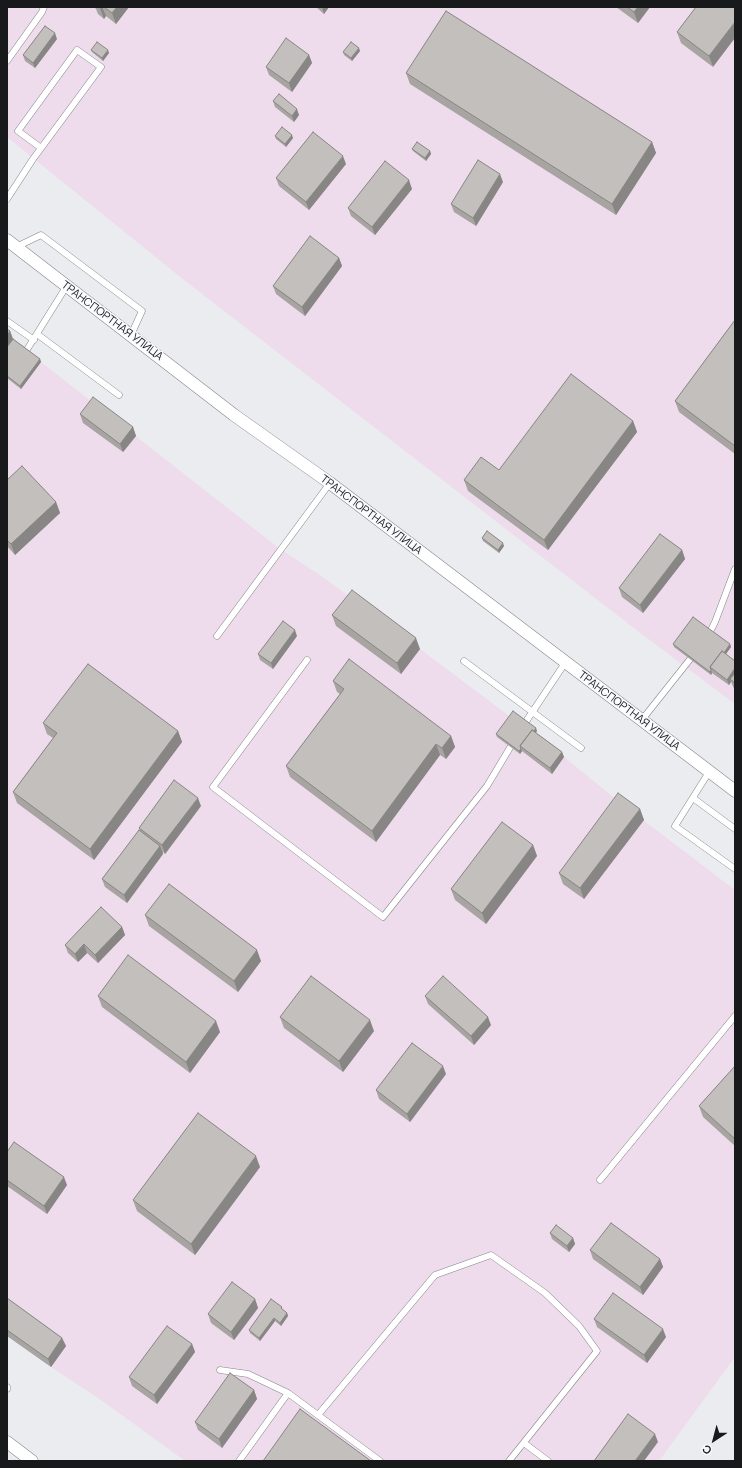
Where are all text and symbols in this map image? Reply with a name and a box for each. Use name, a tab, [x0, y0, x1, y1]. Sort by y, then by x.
street label: ТРАНСПОРТНАЯ УЛИЦА	[59, 278, 165, 364]
street label: ТРАНСПОРТНАЯ УЛИЦА	[318, 472, 424, 558]
street label: ТРАНСПОРТНАЯ УЛИЦА	[576, 668, 682, 754]
north arrow	[694, 1420, 734, 1460]
text: С	[699, 1442, 714, 1459]

